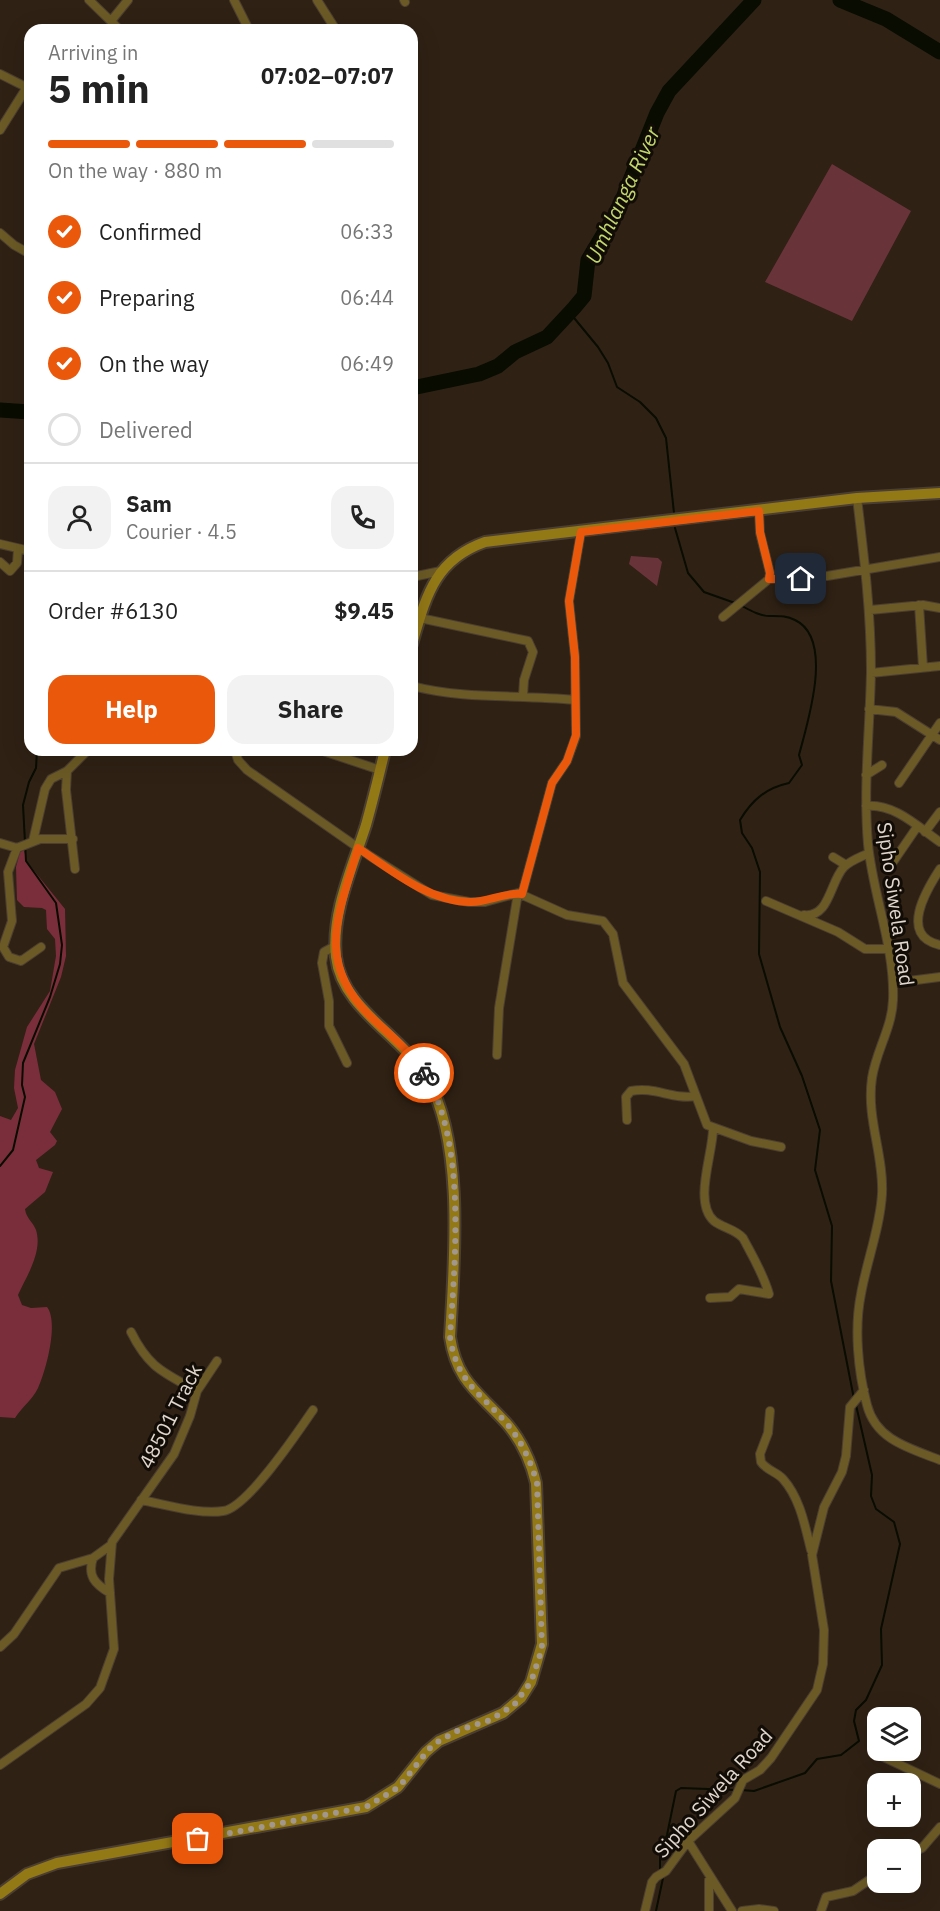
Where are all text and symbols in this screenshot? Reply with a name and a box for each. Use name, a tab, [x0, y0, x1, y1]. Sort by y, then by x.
text: Arriving in	[48, 39, 138, 66]
text: 07:02–07:07	[261, 61, 394, 90]
text: 5 min	[48, 63, 150, 114]
water label: Umhlanga River	[578, 121, 667, 268]
text: On the way · 880 m	[48, 157, 222, 184]
icon: check	[48, 215, 81, 248]
text: Confirmed	[99, 217, 202, 246]
text: 06:33	[340, 218, 394, 245]
icon: check	[48, 281, 81, 314]
text: Preparing	[99, 283, 194, 312]
text: 06:44	[340, 284, 394, 311]
icon: check	[48, 347, 81, 380]
text: On the way	[99, 349, 209, 378]
text: 06:49	[340, 350, 394, 377]
text: Delivered	[99, 415, 193, 444]
button: person	[48, 486, 111, 549]
button: phone	[331, 486, 394, 549]
text: Sam	[126, 489, 172, 518]
text: Courier · 4.5	[126, 518, 237, 545]
pin	[775, 553, 826, 604]
icon: home	[784, 562, 817, 595]
text: Order #6130	[48, 596, 178, 625]
text: $9.45	[334, 596, 394, 625]
button: Help	[48, 675, 215, 744]
button: Share	[227, 675, 394, 744]
street label: Sipho Siwela Road	[871, 820, 921, 988]
courier	[394, 1043, 454, 1103]
icon: bike	[408, 1057, 441, 1090]
street label: 48501 Track	[132, 1359, 208, 1473]
map controls	[867, 1707, 921, 1893]
button: layers	[867, 1707, 921, 1761]
street label: Sipho Siwela Road	[648, 1723, 778, 1863]
button: +	[867, 1773, 921, 1827]
pin	[172, 1813, 223, 1864]
icon: bag	[181, 1822, 214, 1855]
button: −	[867, 1839, 921, 1893]

